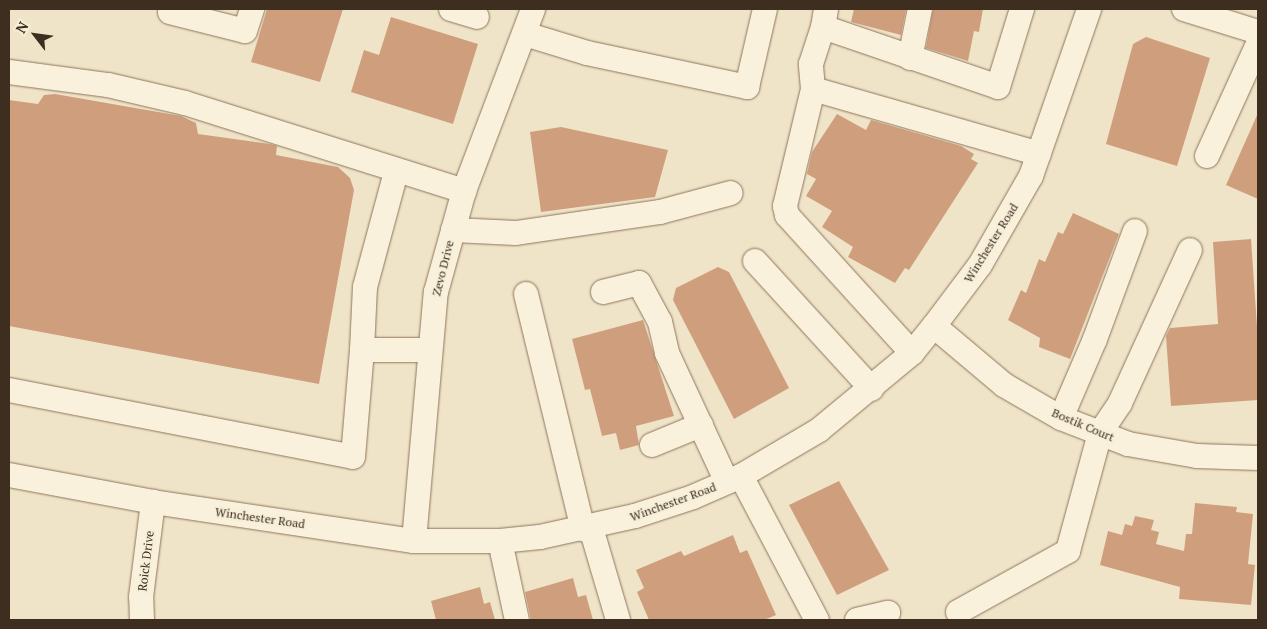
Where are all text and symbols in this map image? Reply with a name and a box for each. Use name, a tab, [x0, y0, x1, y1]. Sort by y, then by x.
north arrow	[10, 10, 60, 60]
text: N	[11, 18, 32, 37]
street label: Winchester Road	[961, 201, 1021, 285]
street label: Zevo Drive	[429, 239, 457, 297]
street label: Bostik Court	[1050, 405, 1116, 445]
street label: Winchester Road	[628, 480, 718, 524]
street label: Winchester Road	[214, 505, 306, 531]
street label: Roick Drive	[135, 530, 157, 592]

